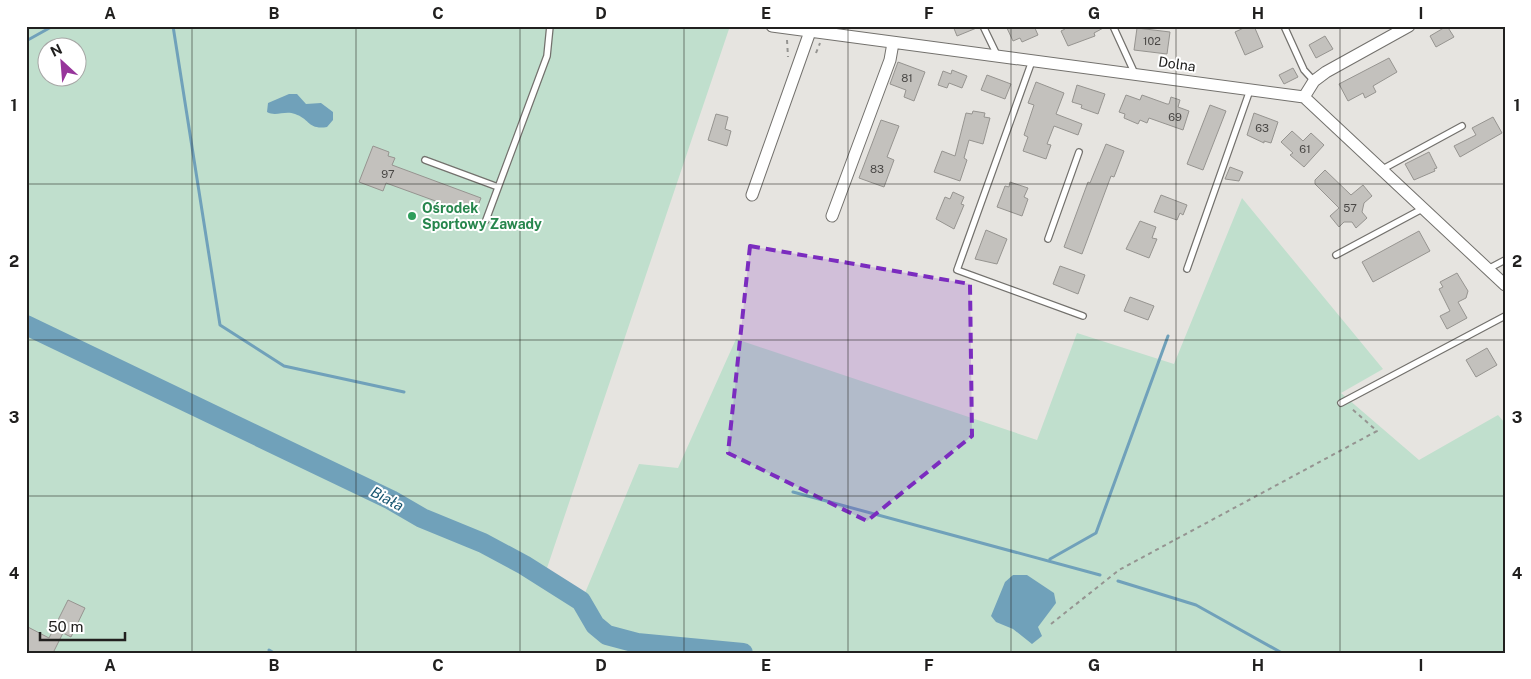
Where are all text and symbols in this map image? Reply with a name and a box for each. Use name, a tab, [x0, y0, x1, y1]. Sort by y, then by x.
text: A	[104, 4, 116, 23]
text: B	[269, 4, 280, 23]
text: C	[432, 4, 444, 23]
text: D	[595, 4, 607, 23]
text: E	[761, 4, 771, 23]
text: F	[924, 4, 934, 23]
text: G	[1088, 4, 1100, 23]
text: H	[1252, 4, 1264, 23]
text: I	[1419, 4, 1423, 23]
house number: 102	[1143, 35, 1161, 47]
north arrow	[38, 38, 88, 88]
text: N	[48, 41, 65, 60]
street label: Dolna	[1157, 53, 1197, 75]
house number: 81	[901, 72, 913, 84]
text: 1	[11, 96, 17, 115]
text: 1	[1514, 96, 1520, 115]
house number: 69	[1168, 111, 1182, 123]
house number: 63	[1255, 122, 1269, 134]
house number: 61	[1299, 143, 1311, 155]
house number: 83	[870, 163, 884, 175]
house number: 97	[381, 168, 395, 180]
place label: Ośrodek Sportowy Zawady	[422, 200, 542, 232]
house number: 57	[1343, 202, 1357, 214]
marker: Ośrodek Sportowy Zawady	[406, 210, 418, 222]
text: 2	[9, 252, 19, 271]
text: 2	[1512, 252, 1522, 271]
text: 3	[9, 408, 19, 427]
text: 3	[1512, 408, 1522, 427]
water label: Biała	[368, 483, 407, 514]
text: 4	[9, 564, 20, 583]
text: 4	[1512, 564, 1523, 583]
scale bar	[40, 609, 125, 641]
text: 50 m	[48, 618, 83, 635]
text: A	[104, 656, 116, 675]
text: B	[269, 656, 280, 675]
text: C	[432, 656, 444, 675]
text: D	[595, 656, 607, 675]
text: E	[761, 656, 771, 675]
text: F	[924, 656, 934, 675]
text: G	[1088, 656, 1100, 675]
text: H	[1252, 656, 1264, 675]
text: I	[1419, 656, 1423, 675]

